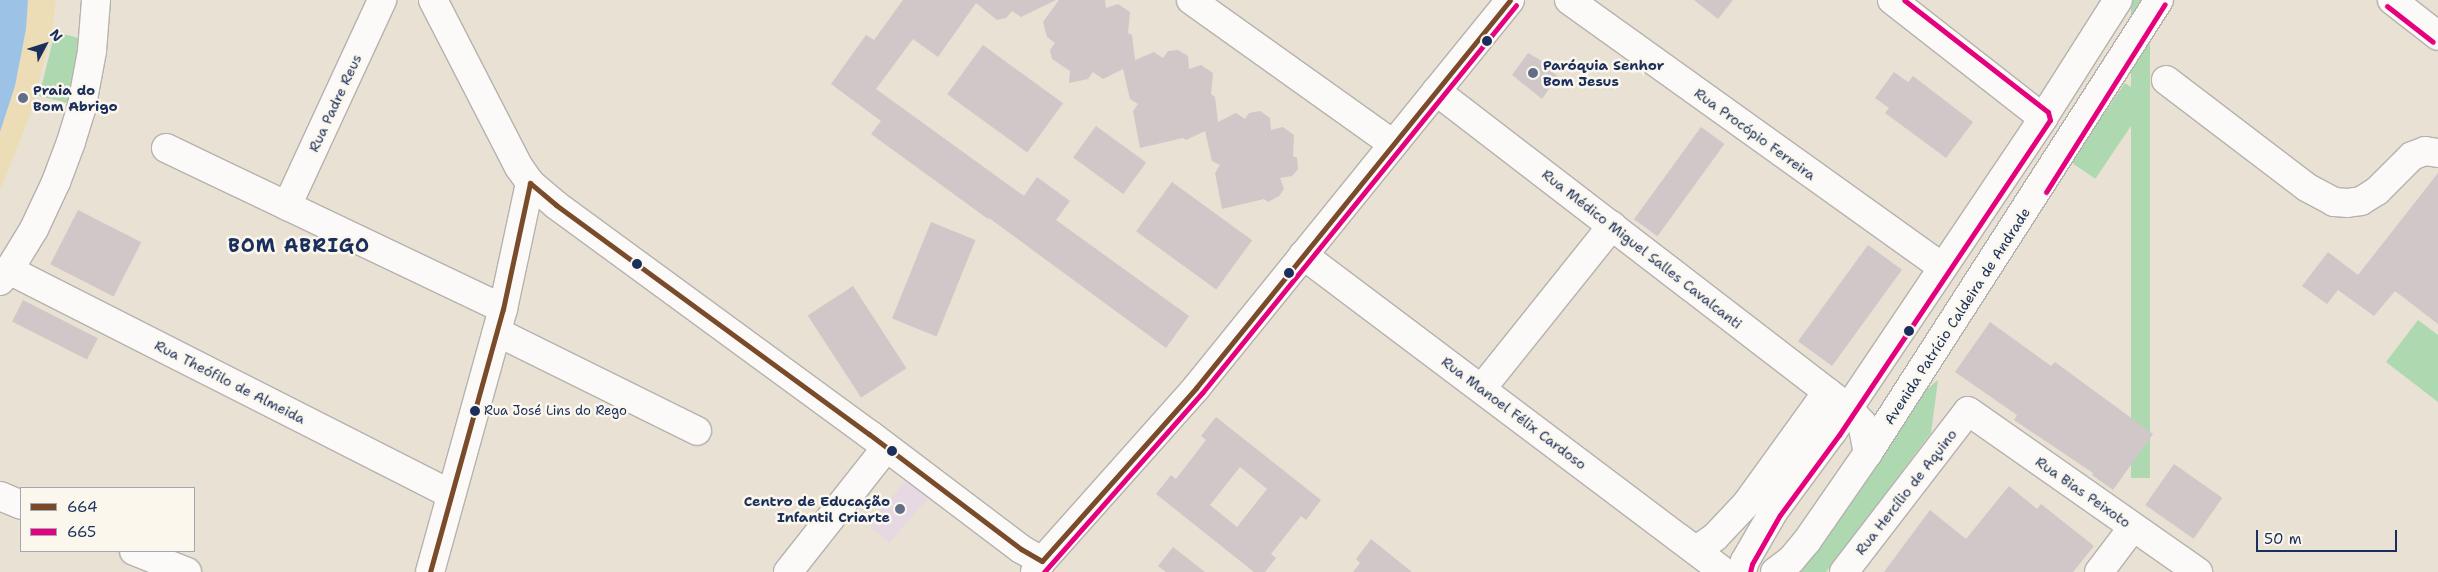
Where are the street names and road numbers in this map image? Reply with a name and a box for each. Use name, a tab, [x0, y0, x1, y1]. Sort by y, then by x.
street label: Rua Padre Reus	[305, 51, 365, 155]
street label: Rua Procópio Ferreira	[1691, 84, 1819, 184]
street label: Rua Médico Miguel Salles Cavalcanti	[1539, 166, 1745, 332]
street label: Avenida Patrício Caldeira de Andrade	[1880, 204, 2034, 428]
street label: Rua Theófilo de Almeida	[152, 337, 308, 427]
street label: Rua Manoel Félix Cardoso	[1438, 353, 1590, 473]
street label: Rua Hercílio de Aquino	[1852, 426, 1960, 558]
street label: Rua Bias Peixoto	[2032, 453, 2134, 531]

